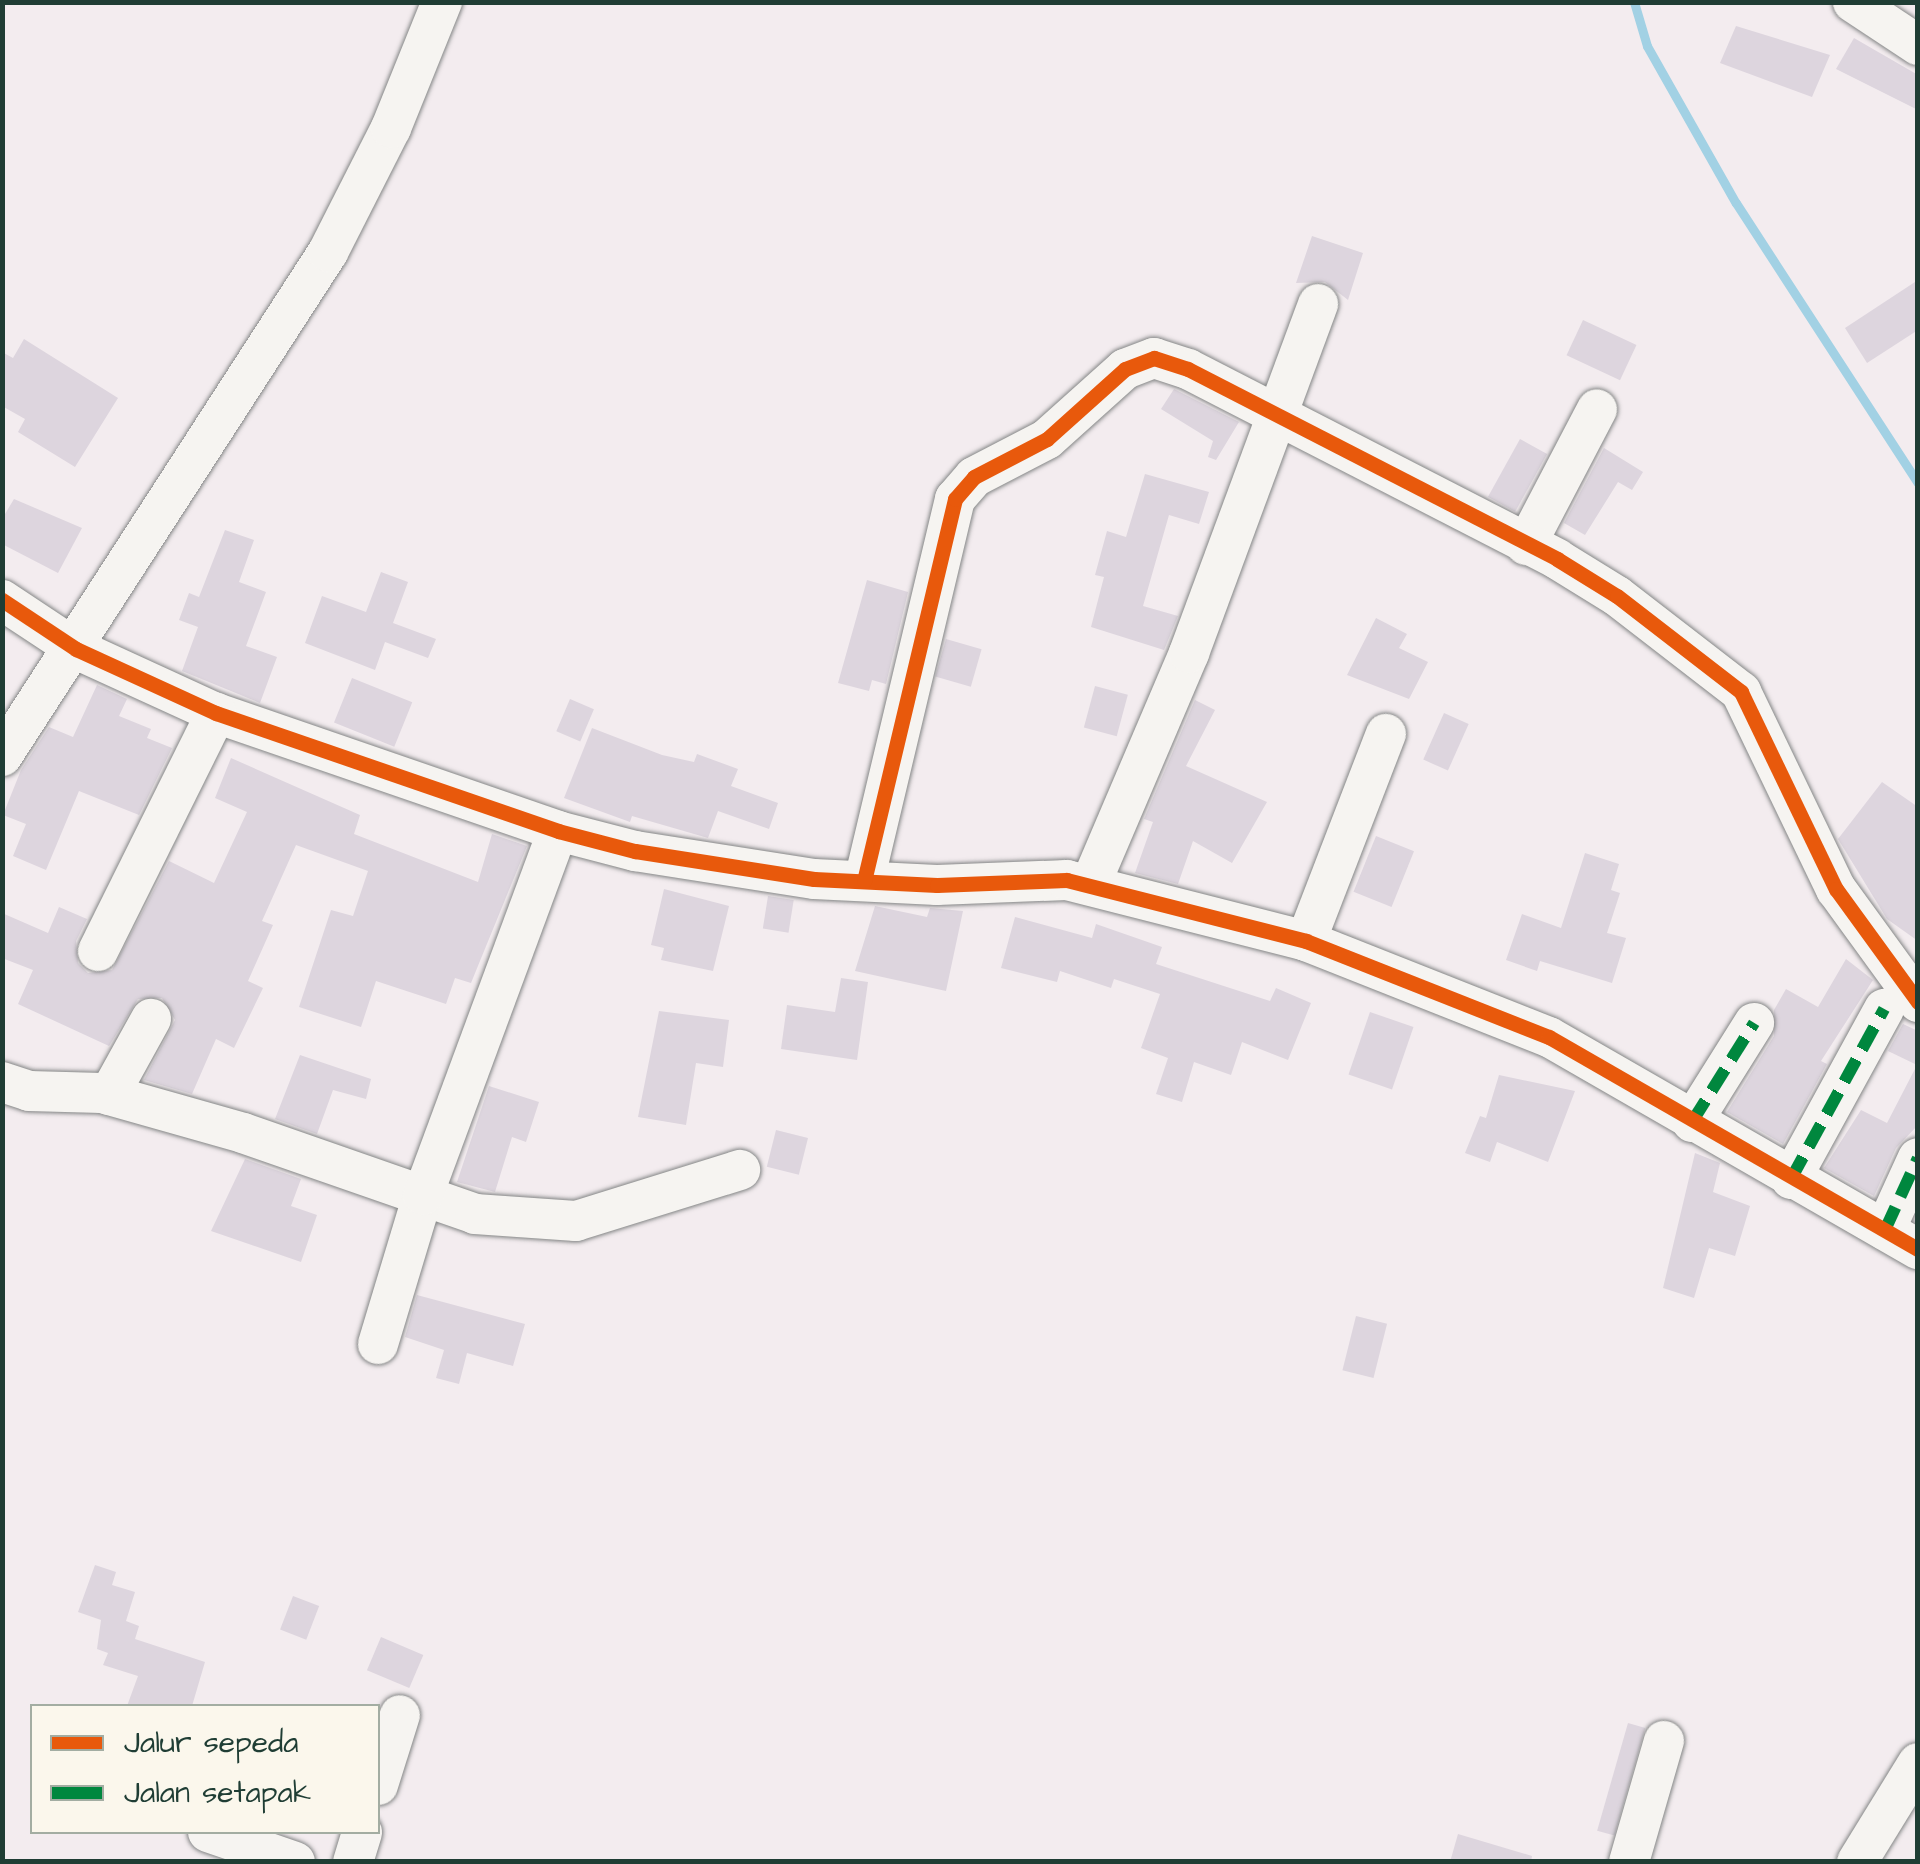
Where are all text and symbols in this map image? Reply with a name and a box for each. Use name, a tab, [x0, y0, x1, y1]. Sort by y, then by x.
legend	[30, 1704, 380, 1834]
text: Jalur sepeda	[124, 1722, 299, 1764]
text: Jalan setapak	[124, 1772, 311, 1814]

